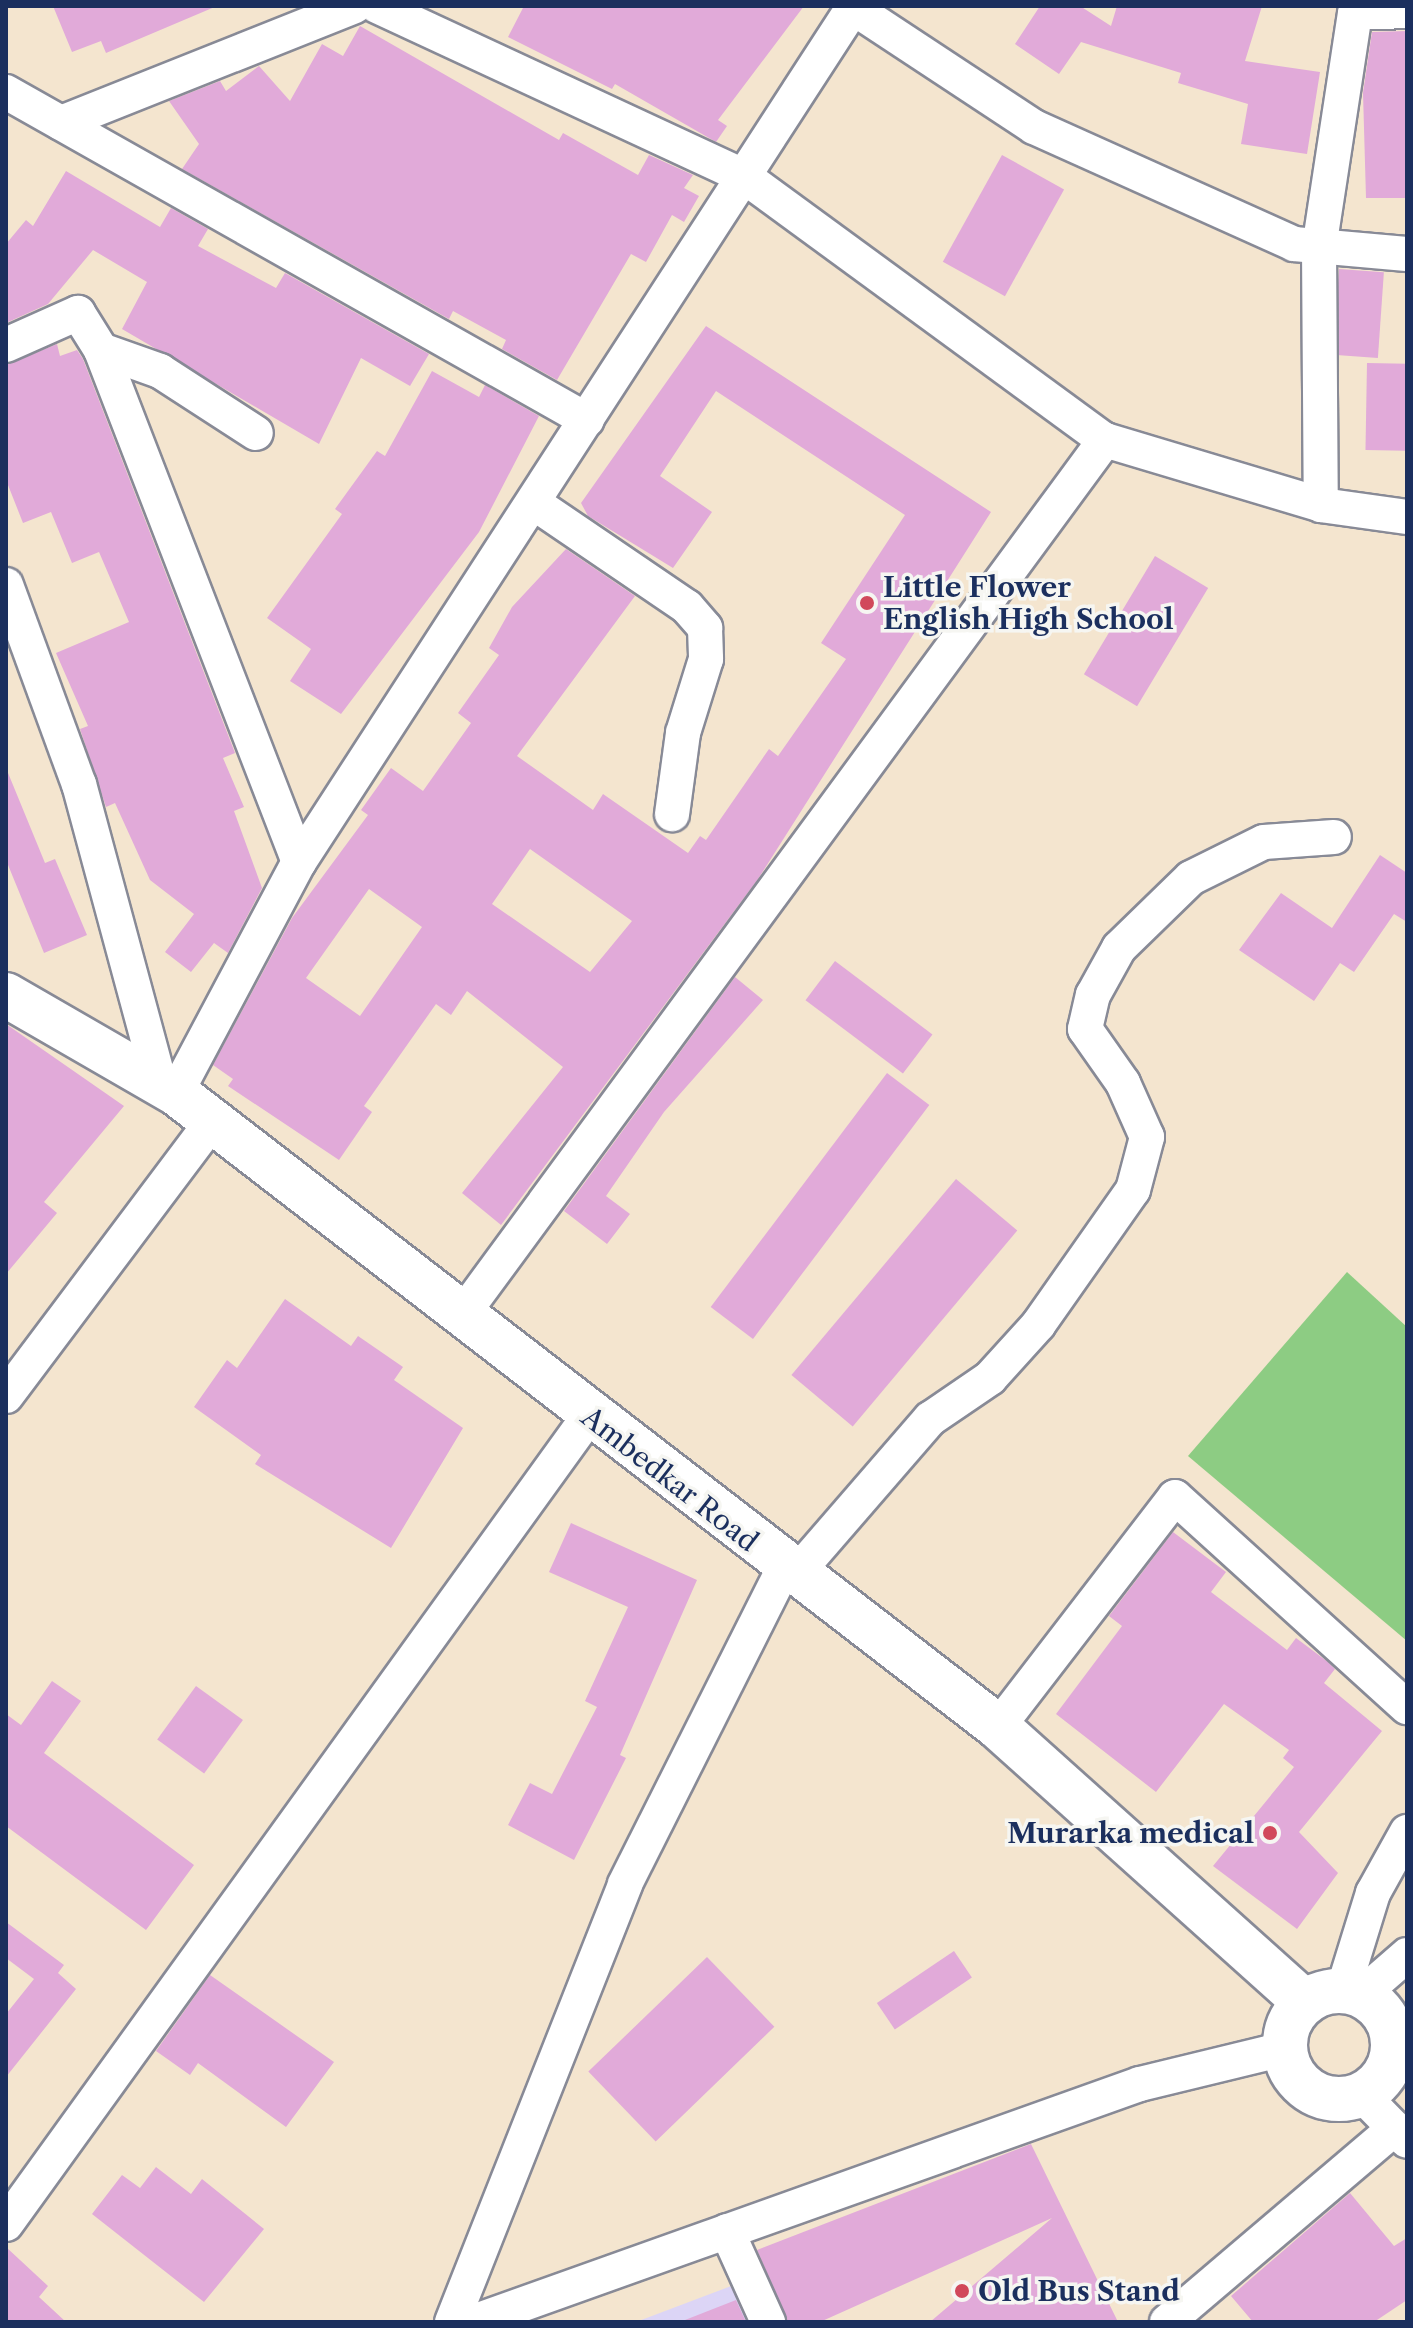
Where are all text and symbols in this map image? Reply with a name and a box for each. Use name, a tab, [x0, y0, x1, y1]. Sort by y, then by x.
place label: Little Flower English High School	[883, 570, 1174, 636]
marker: Little Flower English High School	[858, 594, 876, 612]
street label: Ambedkar Road	[575, 1399, 765, 1559]
place label: Murarka medical	[1007, 1816, 1254, 1850]
marker: Murarka medical	[1261, 1824, 1279, 1842]
place label: Old Bus Stand	[978, 2274, 1180, 2308]
marker: Old Bus Stand	[953, 2282, 971, 2300]

